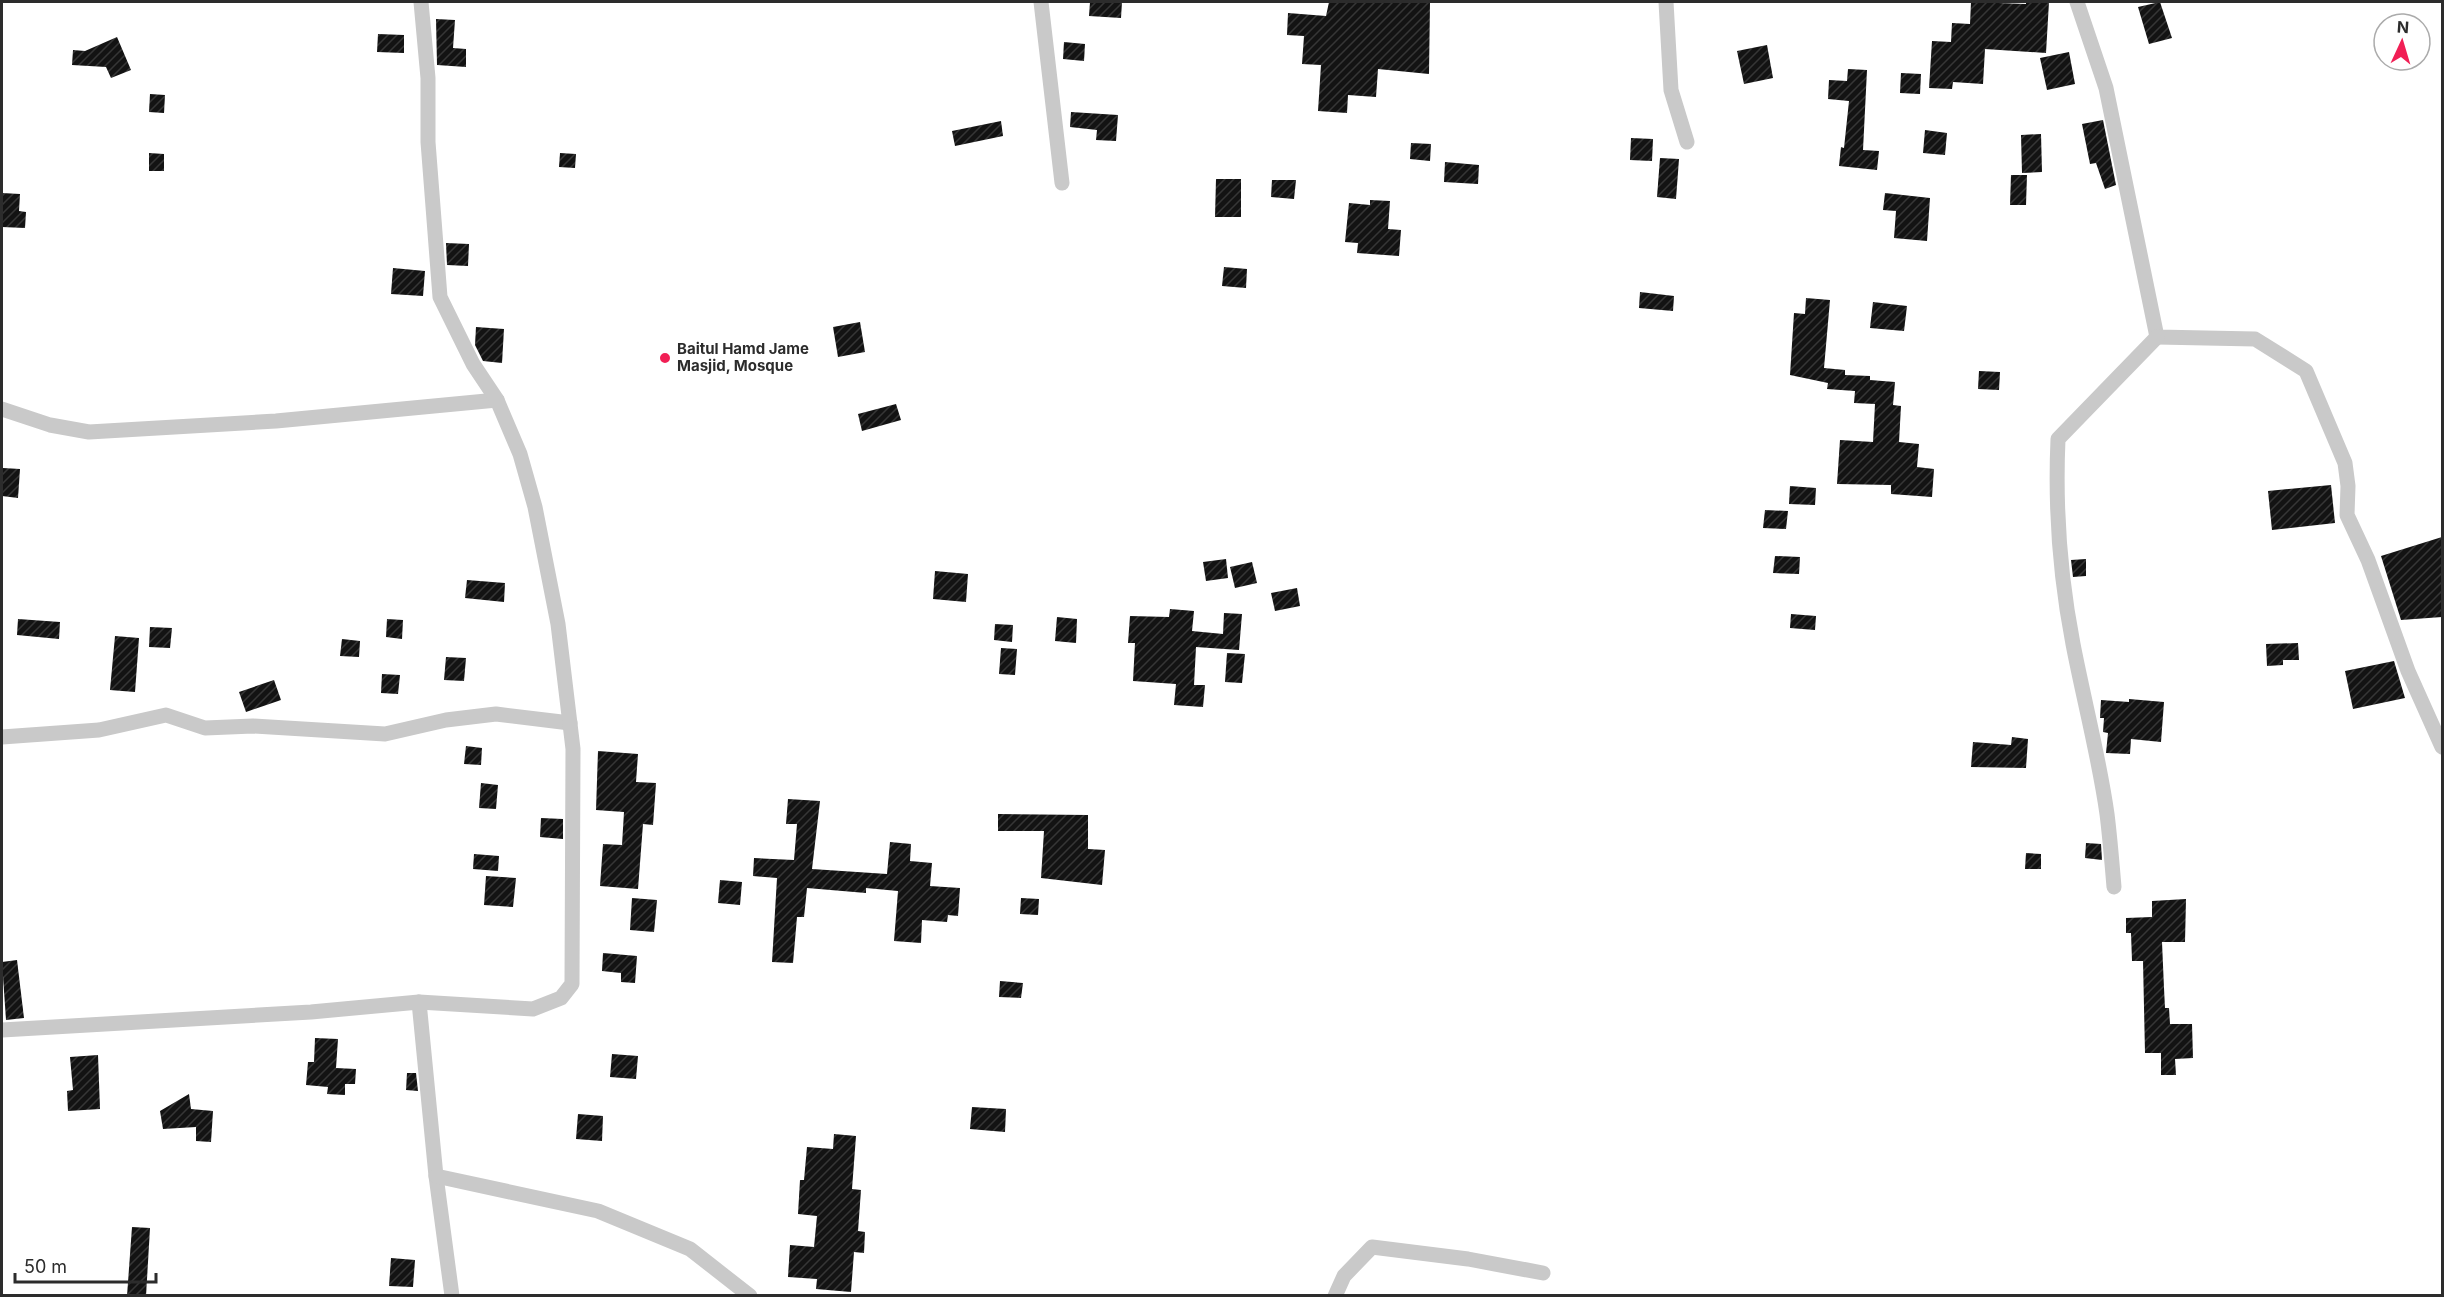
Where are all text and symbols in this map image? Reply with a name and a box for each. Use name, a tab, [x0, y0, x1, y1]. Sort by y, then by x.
north arrow	[2372, 12, 2432, 72]
text: N	[2396, 17, 2410, 37]
place label: Baitul Hamd Jame Masjid, Mosque	[677, 339, 809, 375]
marker: Baitul Hamd Jame Masjid, Mosque	[658, 351, 672, 365]
scale bar	[15, 1246, 156, 1284]
text: 50 m	[24, 1256, 67, 1277]

